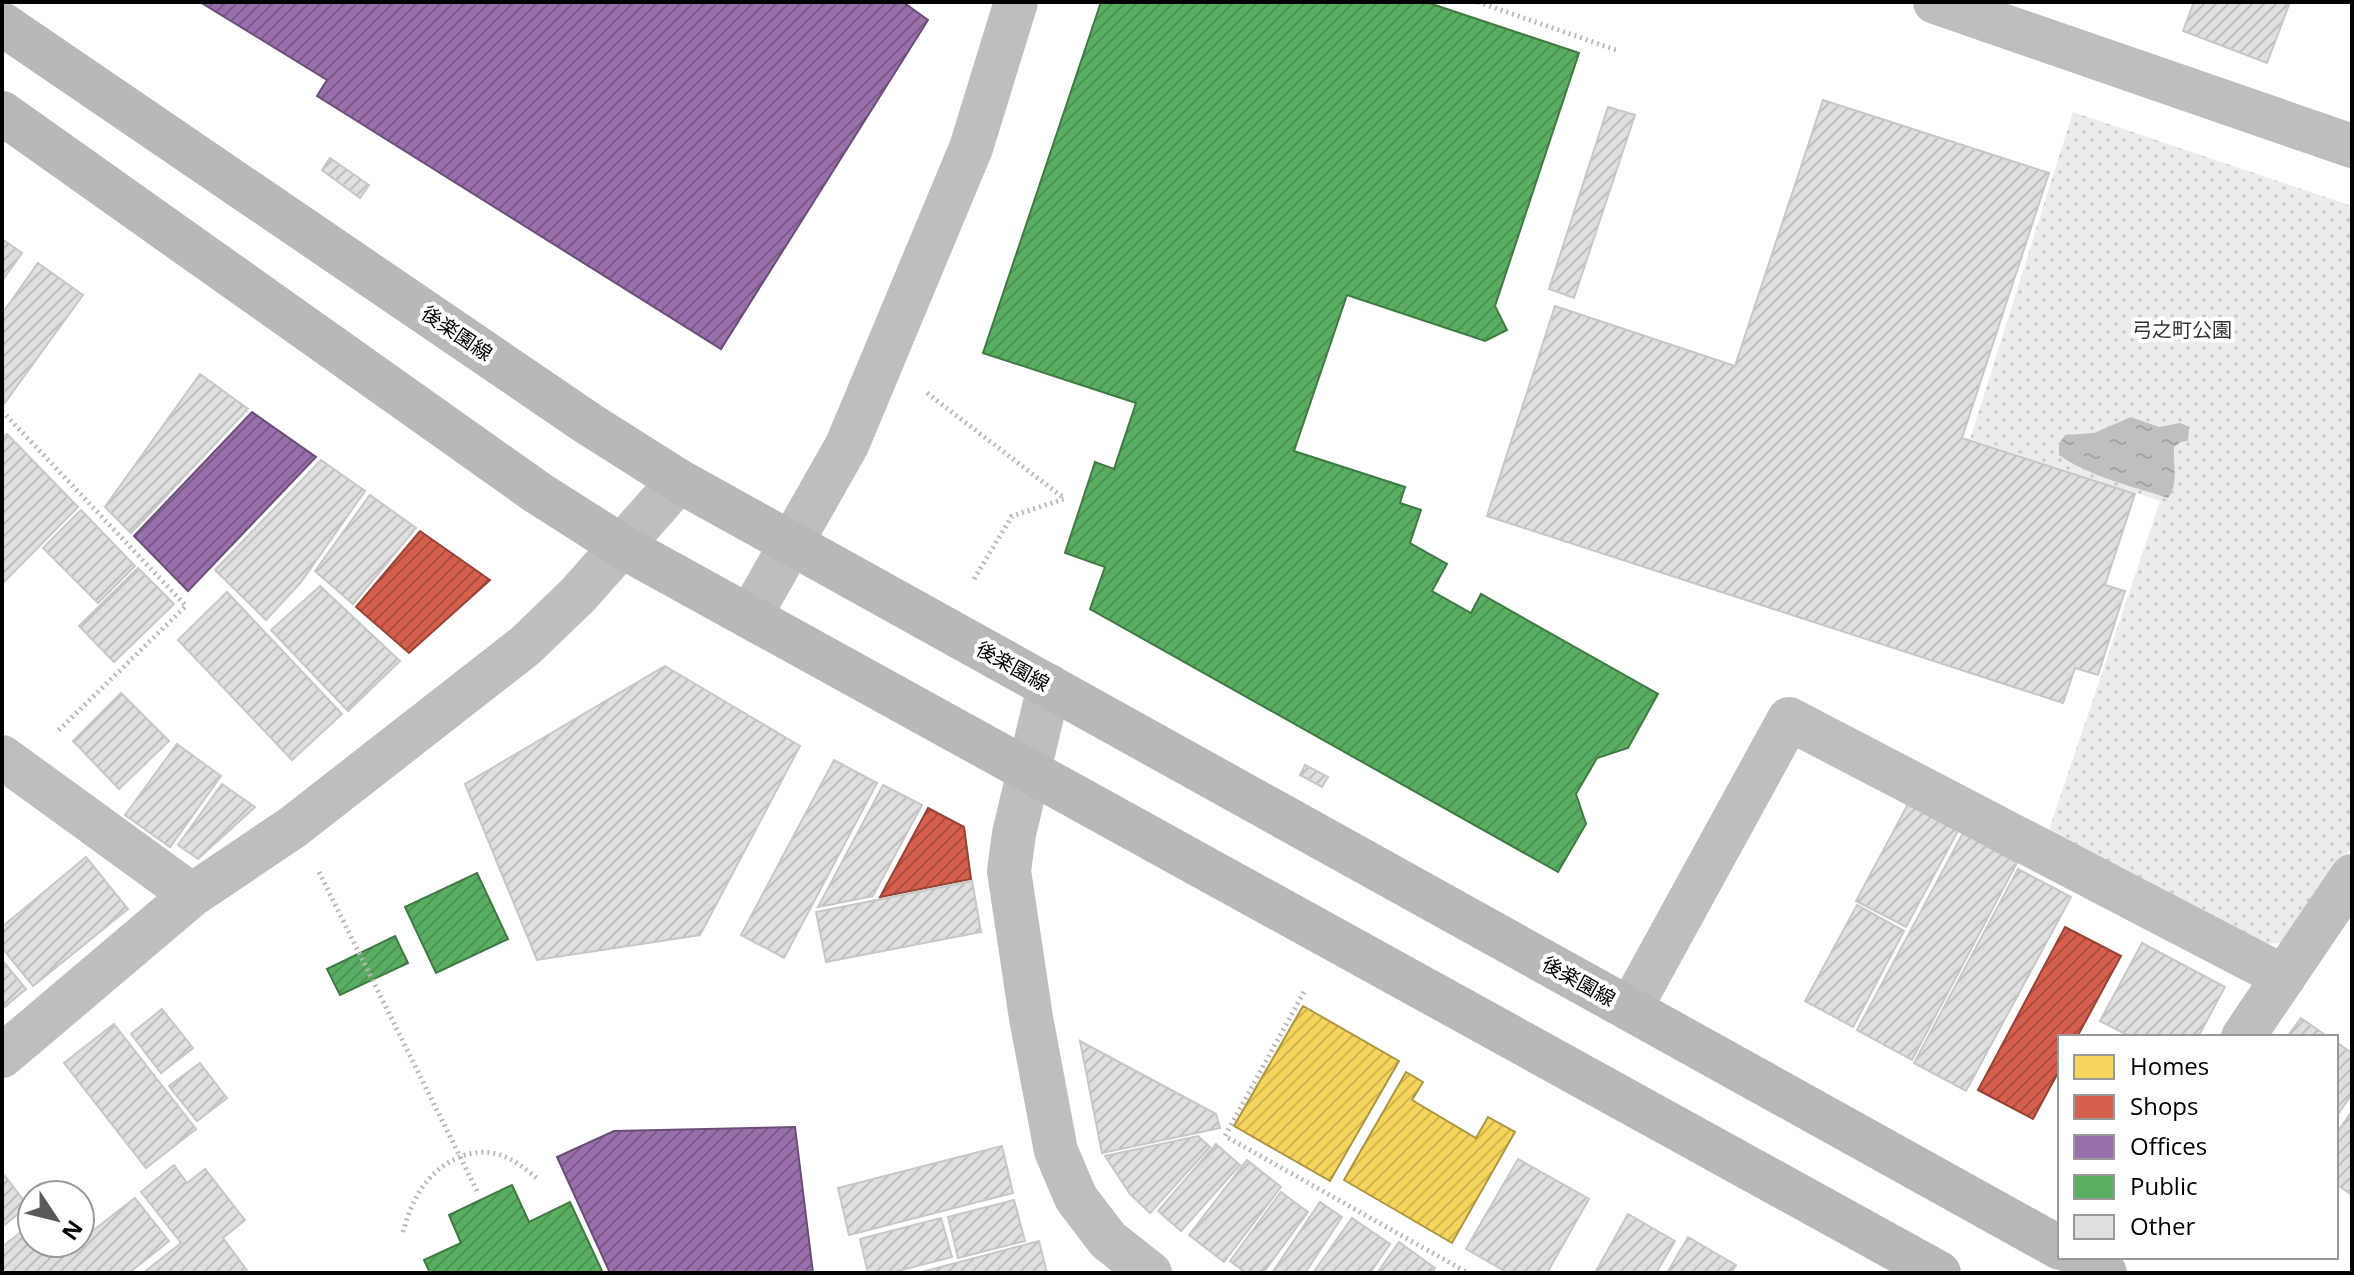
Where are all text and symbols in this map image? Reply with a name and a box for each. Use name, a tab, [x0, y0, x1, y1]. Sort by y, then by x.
street label: 後楽園線	[416, 299, 498, 367]
park label: 弓之町公園	[2132, 316, 2232, 343]
street label: 後楽園線	[971, 635, 1055, 697]
street label: 後楽園線	[1537, 950, 1621, 1012]
legend	[2058, 1035, 2338, 1259]
text: Homes	[2130, 1049, 2209, 1082]
text: Shops	[2130, 1089, 2198, 1122]
text: Offices	[2130, 1129, 2207, 1162]
text: Public	[2130, 1169, 2197, 1202]
north arrow	[16, 1179, 96, 1259]
text: Other	[2130, 1209, 2195, 1242]
text: N	[56, 1215, 91, 1247]

